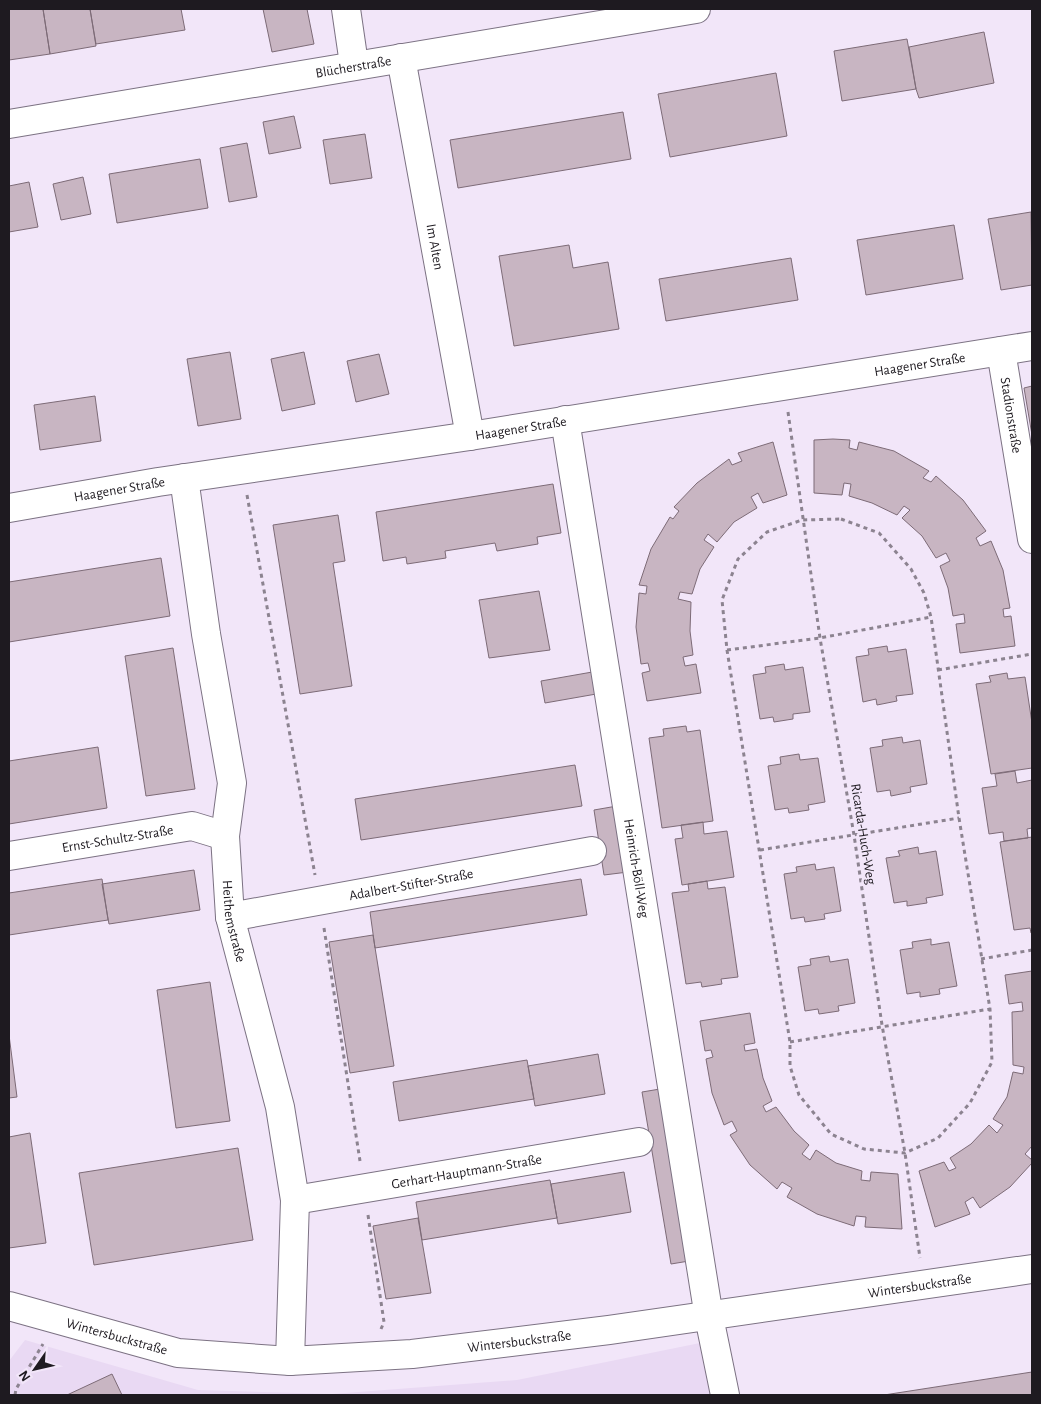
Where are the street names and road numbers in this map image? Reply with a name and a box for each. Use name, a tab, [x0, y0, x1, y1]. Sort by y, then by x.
street label: Blücherstraße	[314, 54, 392, 81]
street label: Im Alten	[423, 223, 446, 271]
street label: Haagener Straße	[873, 351, 966, 379]
street label: Stadionstraße	[997, 376, 1024, 454]
street label: Haagener Straße	[474, 415, 568, 443]
street label: Haagener Straße	[73, 475, 166, 505]
street label: Ricarda-Huch-Weg	[848, 783, 878, 886]
street label: Heinrich-Böll-Weg	[621, 818, 651, 919]
street label: Ernst-Schultz-Straße	[61, 823, 174, 855]
street label: Adalbert-Stifter-Straße	[348, 867, 474, 903]
street label: Heithemstraße	[220, 880, 248, 964]
street label: Gerhart-Hauptmann-Straße	[390, 1152, 543, 1192]
street label: Wintersbuckstraße	[867, 1272, 972, 1301]
street label: Wintersbuckstraße	[64, 1316, 169, 1358]
street label: Wintersbuckstraße	[467, 1329, 572, 1355]

